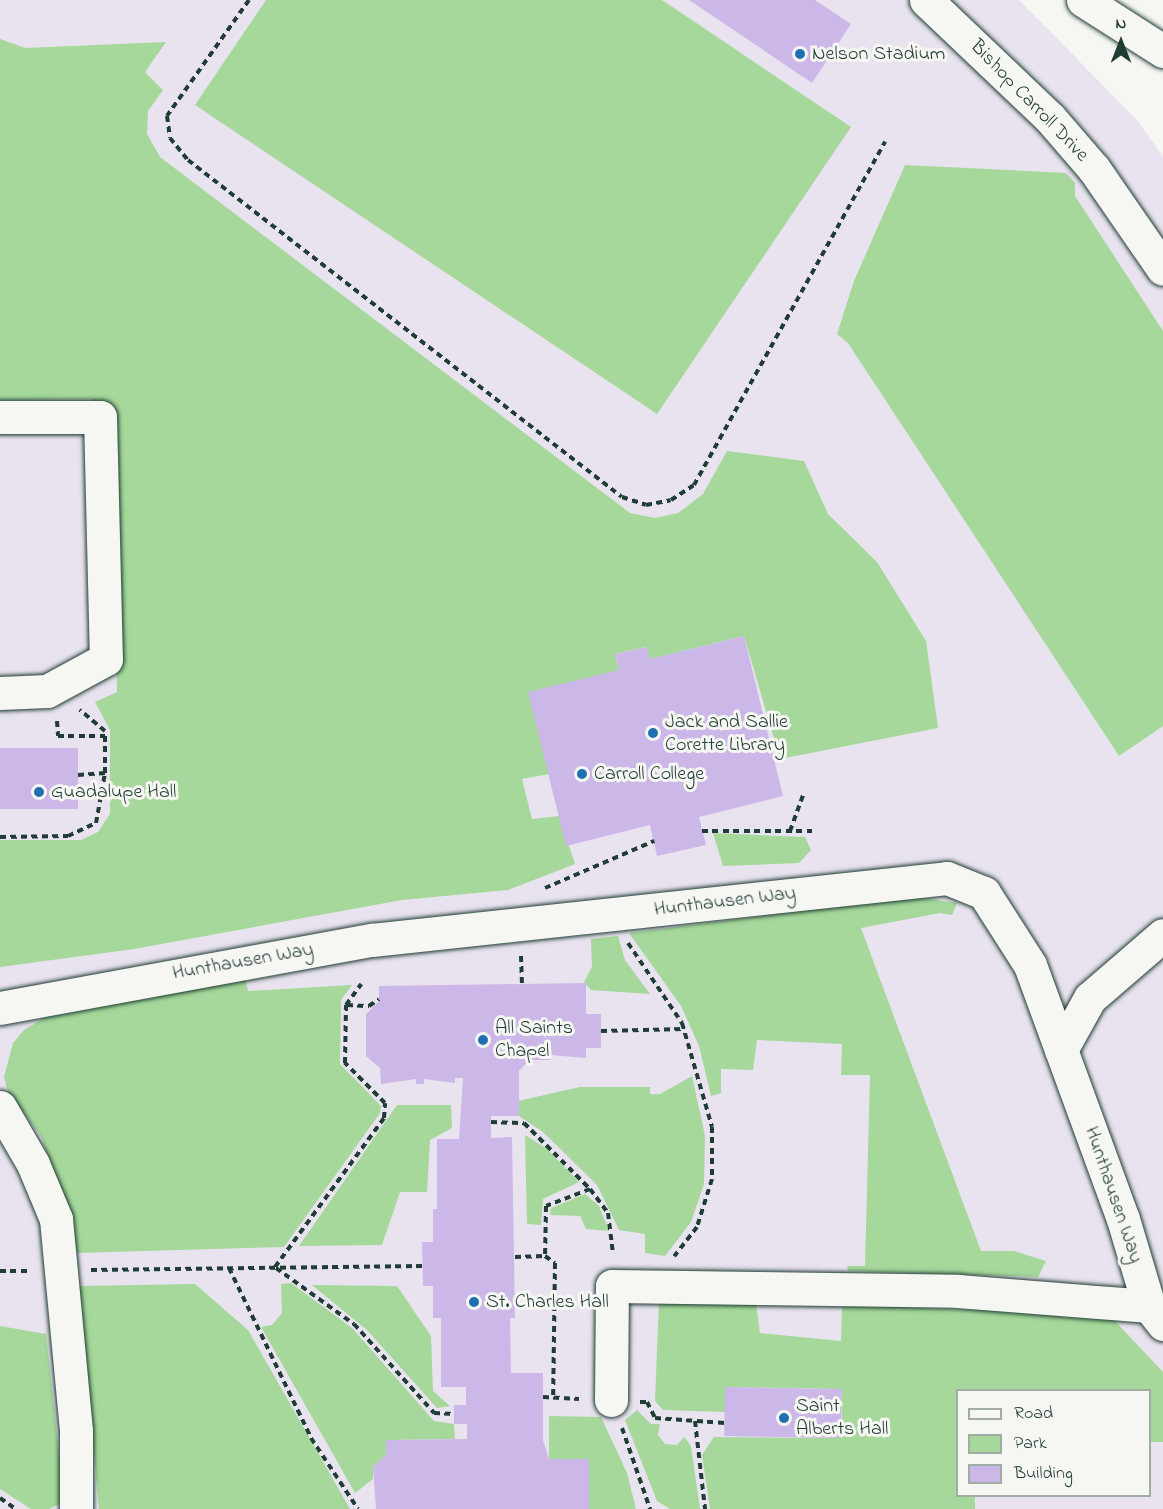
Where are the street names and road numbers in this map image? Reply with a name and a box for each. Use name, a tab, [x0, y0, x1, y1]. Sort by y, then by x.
street label: Bishop Carroll Drive	[965, 35, 1093, 167]
street label: Hunthausen Way	[653, 881, 797, 923]
street label: Hunthausen Way	[171, 938, 315, 986]
street label: Hunthausen Way	[1078, 1124, 1148, 1266]

